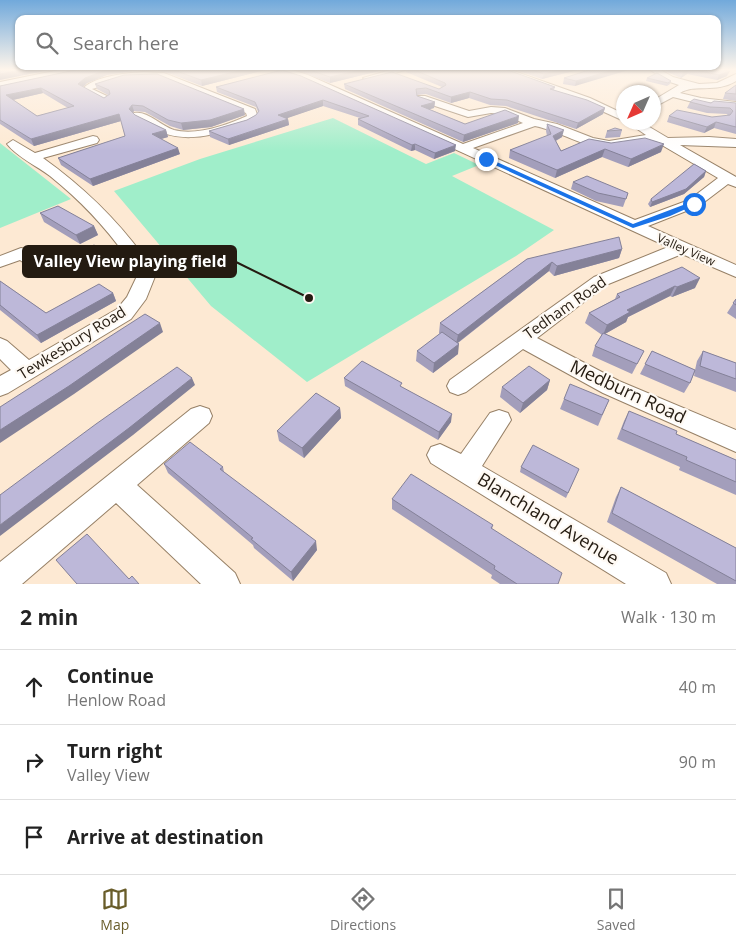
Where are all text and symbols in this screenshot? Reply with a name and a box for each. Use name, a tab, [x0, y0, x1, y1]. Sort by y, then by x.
search box	[15, 15, 721, 70]
icon: search	[33, 29, 61, 57]
text: Search here	[73, 30, 179, 56]
north arrow	[616, 85, 661, 130]
route end	[475, 148, 498, 171]
route start	[683, 193, 706, 216]
street label: Valley View	[654, 229, 719, 270]
callout: Valley View playing field	[23, 246, 236, 277]
text: Valley View playing field	[33, 250, 227, 272]
street label: Tedham Road	[519, 271, 610, 343]
street label: Tewkesbury Road	[14, 301, 129, 383]
street label: Medburn Road	[567, 354, 690, 428]
street label: Blanchland Avenue	[473, 466, 624, 570]
text: 2 min	[20, 603, 78, 631]
text: Walk · 130 m	[621, 606, 716, 628]
text: Continue	[67, 663, 154, 689]
icon: ahead	[20, 673, 48, 701]
text: 40 m	[679, 676, 716, 698]
text: Henlow Road	[67, 689, 166, 711]
text: Turn right	[67, 738, 162, 764]
icon: right	[20, 748, 48, 776]
text: 90 m	[679, 751, 716, 773]
text: Valley View	[67, 764, 150, 786]
icon: arrive	[20, 823, 48, 851]
text: Arrive at destination	[67, 824, 264, 850]
tab: Map	[100, 885, 129, 934]
tab: Directions	[330, 885, 396, 934]
tab: Saved	[597, 885, 636, 934]

